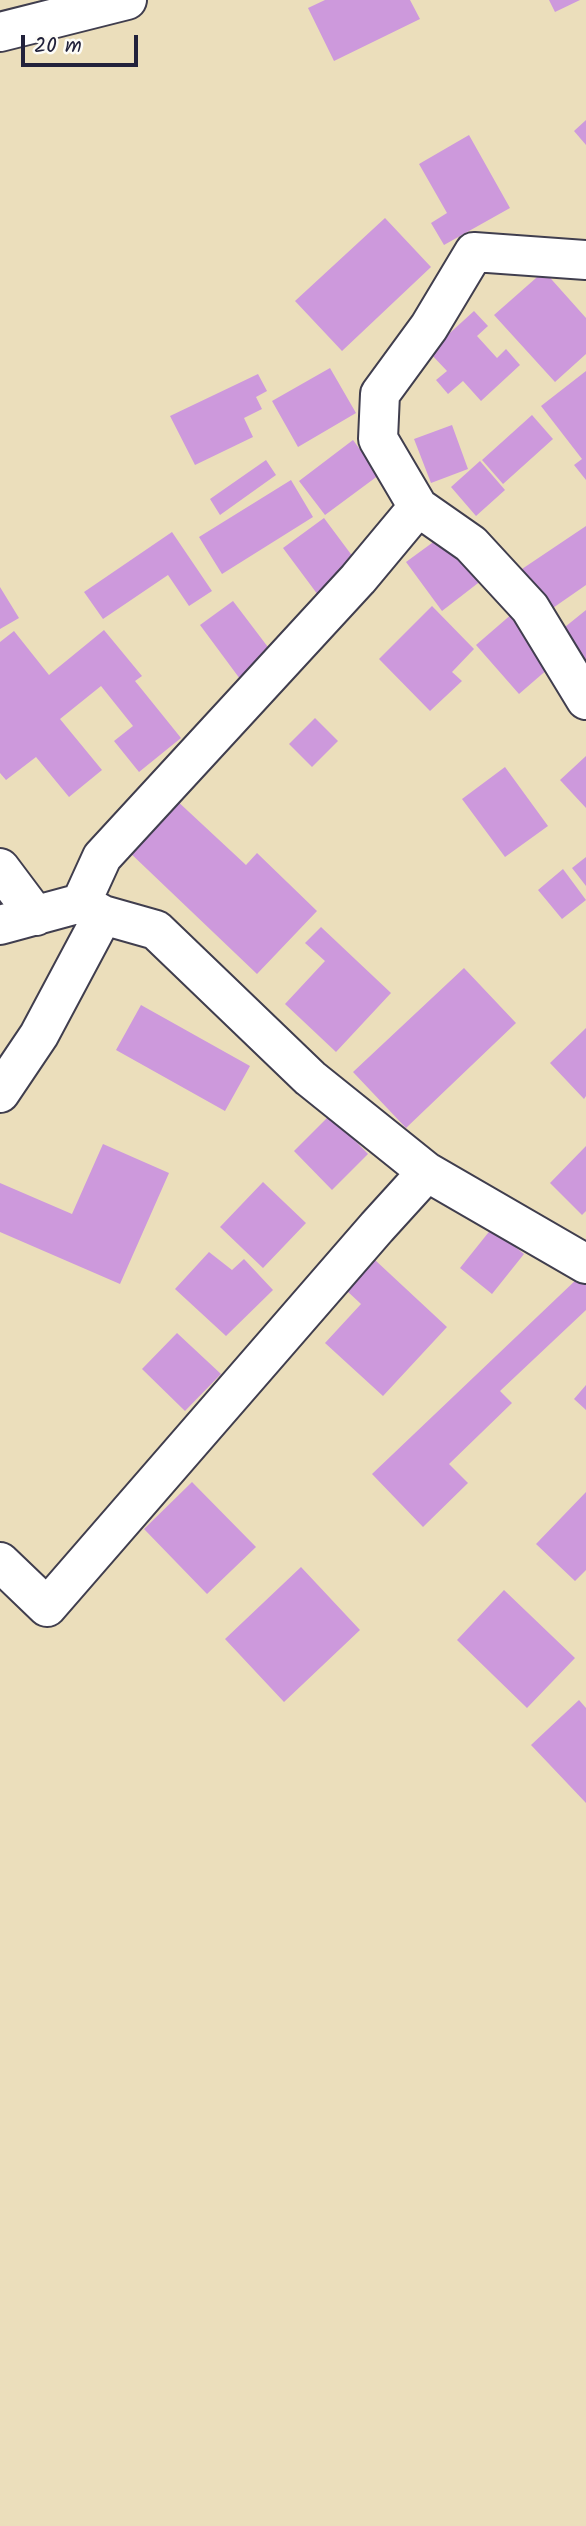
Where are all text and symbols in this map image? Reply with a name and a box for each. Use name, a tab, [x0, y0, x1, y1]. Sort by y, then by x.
scale bar	[24, 21, 142, 65]
text: 20 m	[34, 30, 82, 63]

